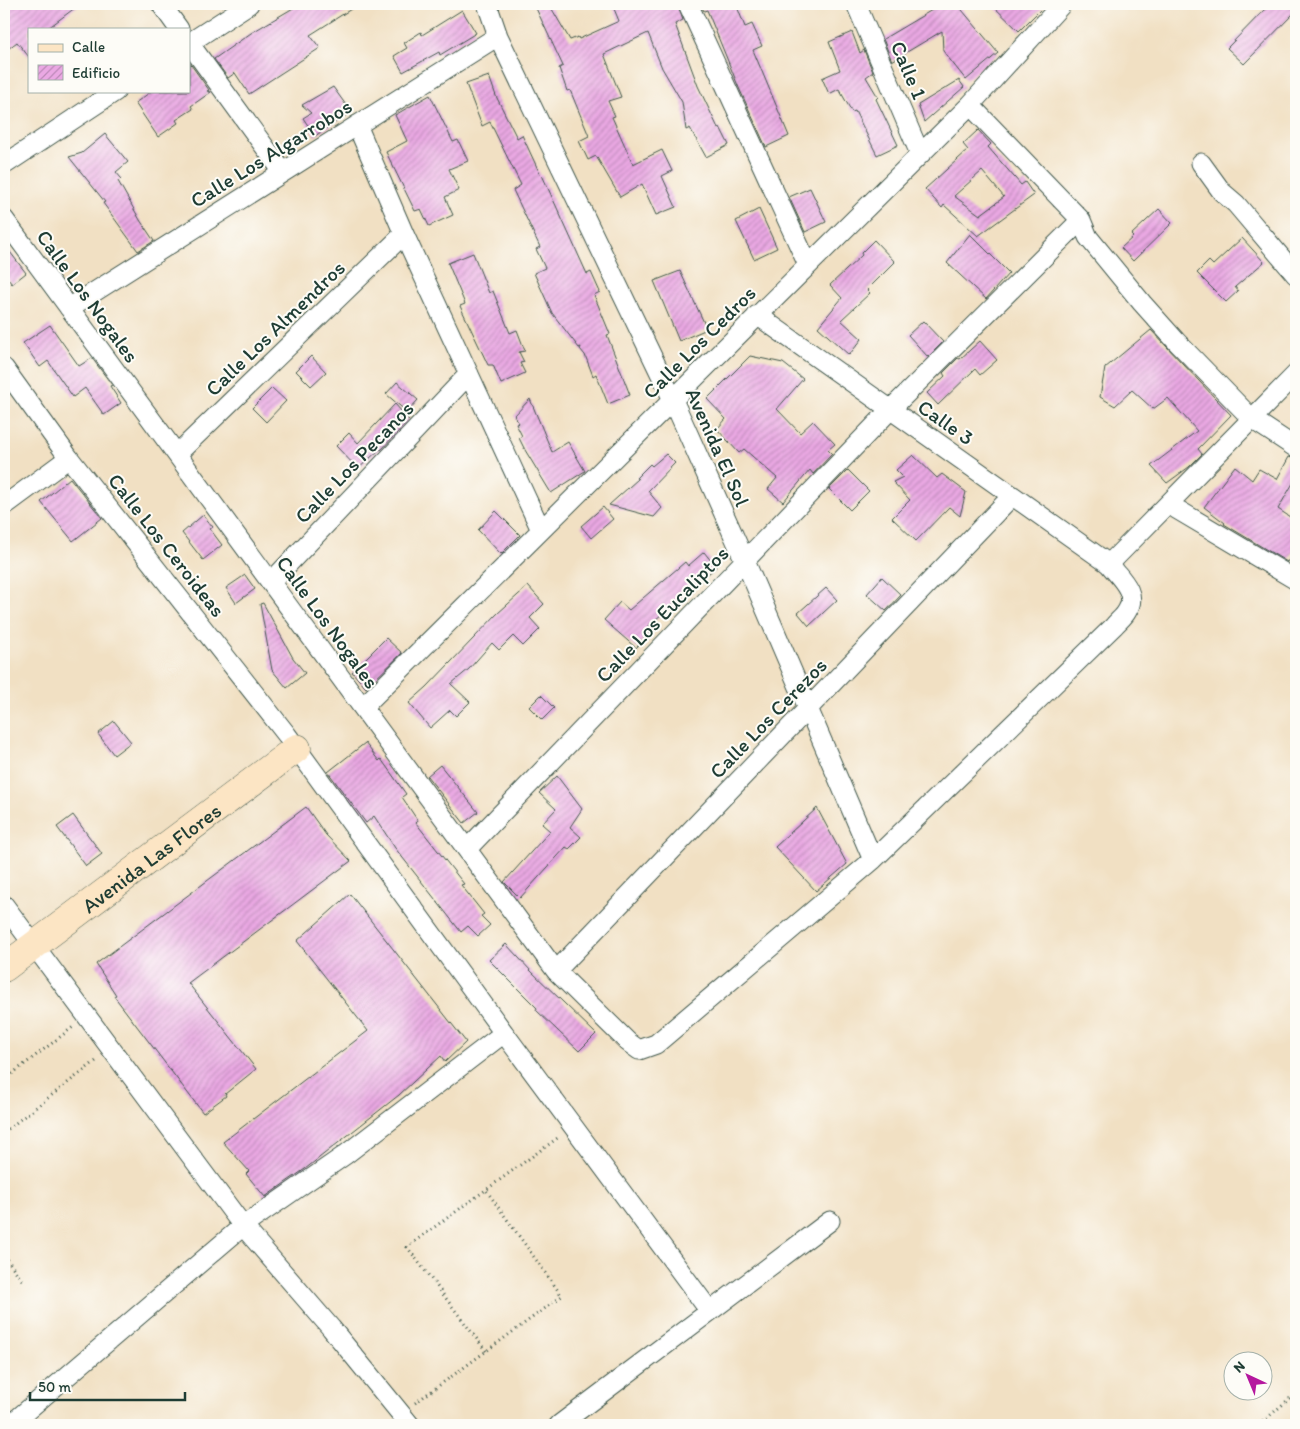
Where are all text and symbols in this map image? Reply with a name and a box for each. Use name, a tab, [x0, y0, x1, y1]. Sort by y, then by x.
legend	[28, 28, 190, 92]
street label: Calle 1	[886, 37, 932, 103]
text: Calle	[72, 38, 105, 56]
text: Edificio	[72, 64, 120, 82]
street label: Calle Los Algarrobos	[186, 93, 356, 213]
street label: Calle Los Nogales	[31, 225, 145, 367]
street label: Calle Los Almendros	[200, 255, 350, 401]
street label: Calle Los Cedros	[637, 280, 761, 404]
street label: Avenida El Sol	[681, 384, 755, 510]
street label: Calle 3	[913, 394, 979, 450]
street label: Calle Los Pecanos	[289, 396, 419, 528]
street label: Calle Los Ceroideas	[103, 468, 231, 622]
street label: Calle Los Eucaliptos	[590, 541, 734, 687]
street label: Calle Los Nogales	[271, 551, 385, 693]
street label: Calle Los Cerezos	[704, 652, 832, 784]
street label: Avenida Las Flores	[77, 797, 226, 918]
north arrow	[1222, 1352, 1272, 1402]
text: N	[1230, 1358, 1249, 1376]
scale bar	[30, 1369, 185, 1401]
text: 50 m	[38, 1378, 71, 1396]

